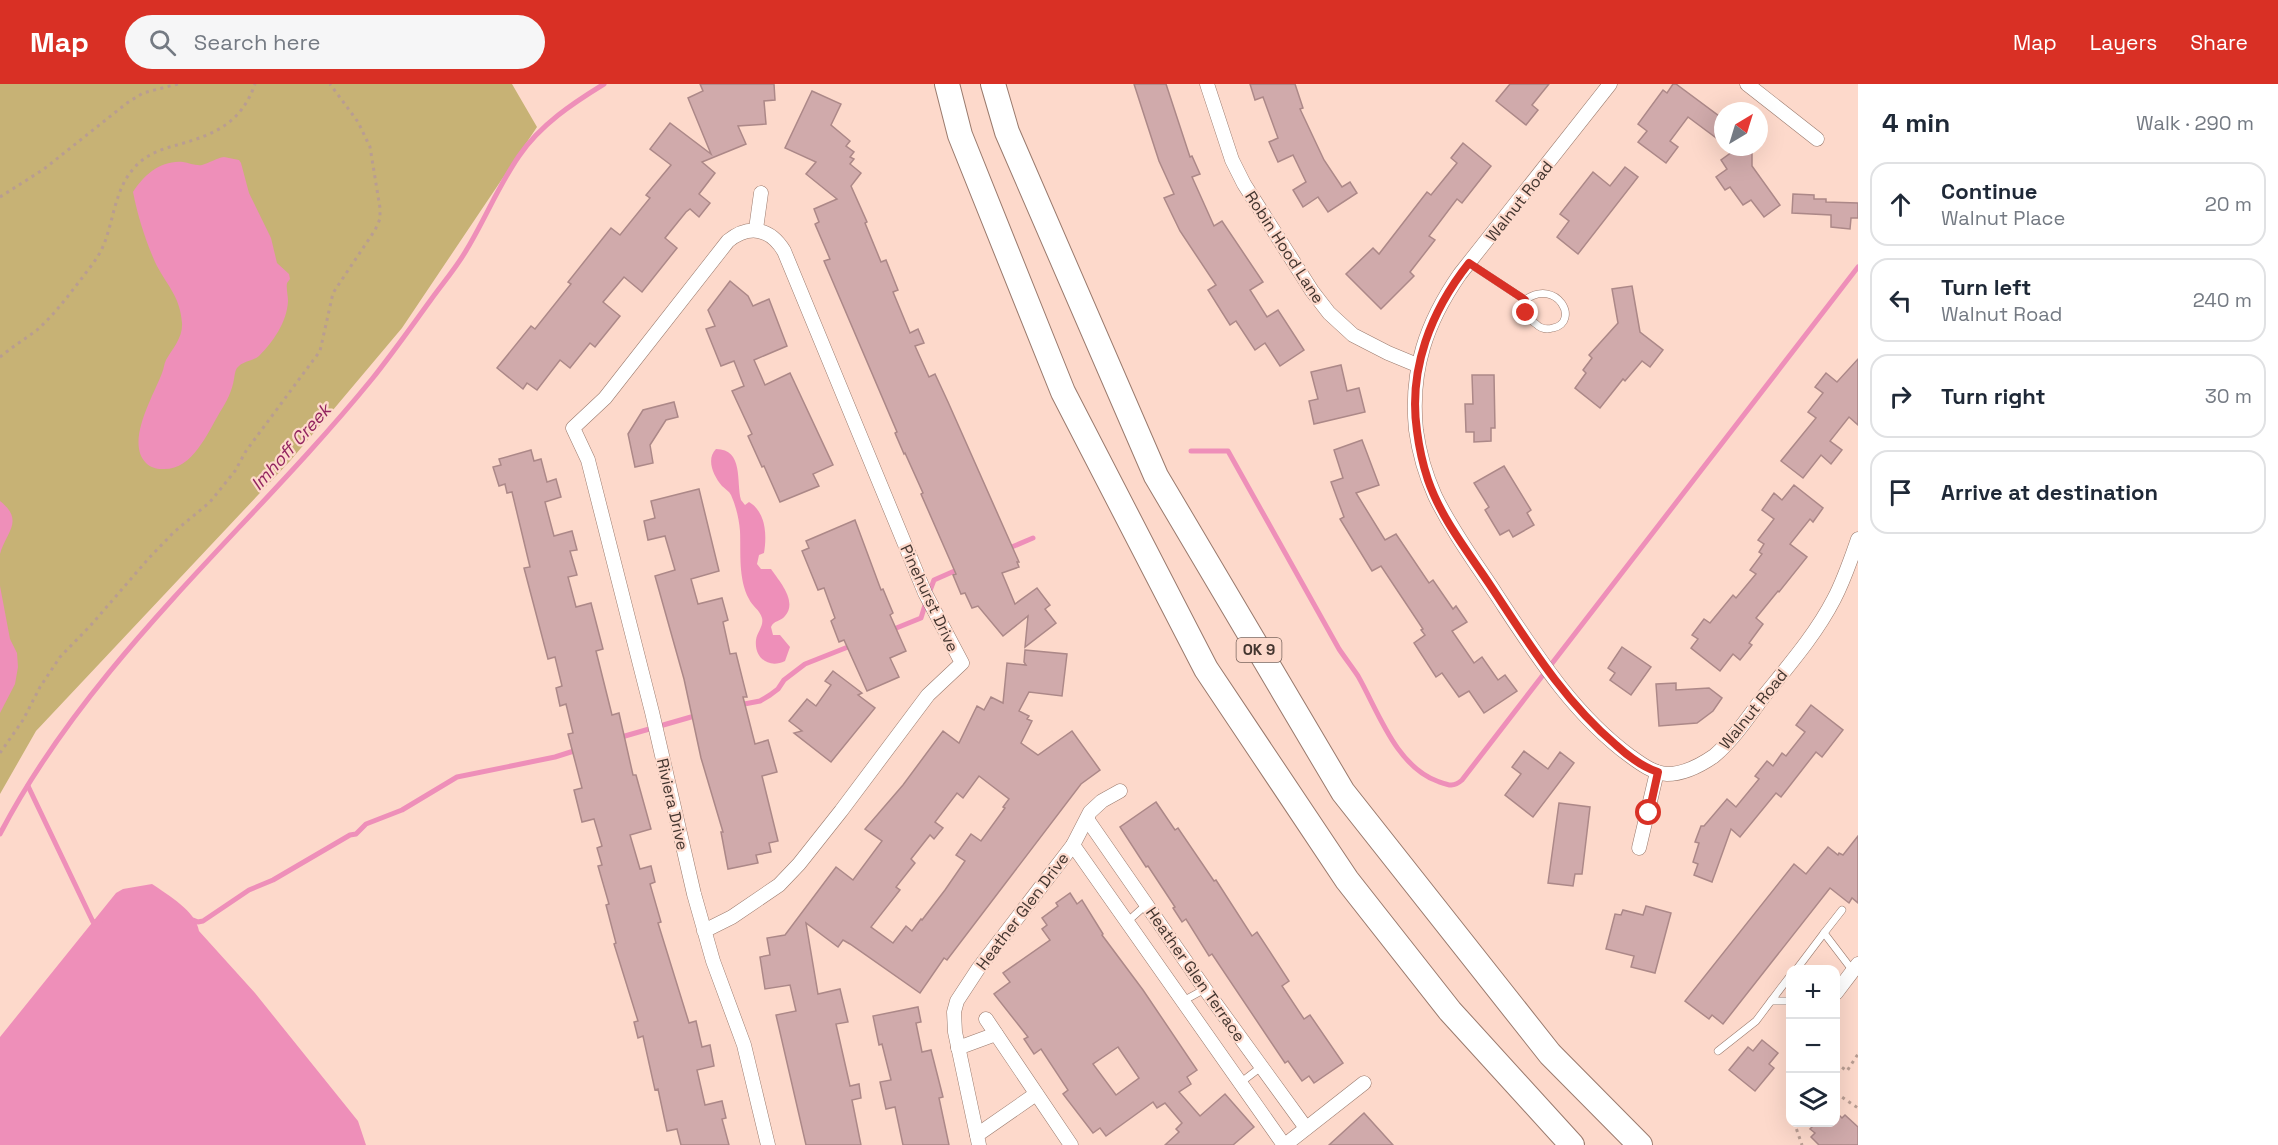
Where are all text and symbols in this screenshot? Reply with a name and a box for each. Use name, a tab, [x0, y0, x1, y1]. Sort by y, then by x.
search box	[125, 15, 545, 69]
text: Map	[30, 24, 89, 60]
icon: search	[146, 26, 179, 59]
text: Search here	[194, 28, 321, 56]
text: Map	[2013, 29, 2057, 56]
text: Layers	[2090, 29, 2157, 56]
text: Share	[2190, 29, 2248, 56]
north arrow	[1714, 102, 1768, 156]
text: 4 min	[1882, 106, 1950, 140]
text: Walk · 290 m	[2136, 110, 2254, 136]
street label: Walnut Road	[1481, 157, 1558, 246]
text: Continue	[1941, 177, 2037, 205]
street label: Robin Hood Lane	[1240, 187, 1329, 308]
icon: ahead	[1884, 188, 1917, 221]
text: 20 m	[2205, 191, 2252, 217]
text: Walnut Place	[1941, 205, 2065, 231]
text: Turn left	[1941, 273, 2031, 301]
icon: left	[1884, 284, 1917, 317]
text: 240 m	[2193, 287, 2252, 313]
route end	[1512, 299, 1538, 325]
text: Walnut Road	[1941, 301, 2062, 327]
icon: right	[1884, 380, 1917, 413]
text: Turn right	[1941, 382, 2046, 410]
text: 30 m	[2205, 383, 2252, 409]
water label: Imhoff Creek	[246, 397, 337, 495]
icon: arrive	[1884, 476, 1917, 509]
text: Arrive at destination	[1941, 478, 2158, 506]
street label: Pinehurst Drive	[895, 541, 964, 655]
road number: OK 9	[1236, 638, 1282, 662]
street label: Walnut Road	[1715, 665, 1792, 754]
street label: Riviera Drive	[652, 756, 693, 852]
route start	[1635, 799, 1661, 825]
street label: Heather Glen Drive	[971, 848, 1073, 974]
street label: Heather Glen Terrace	[1141, 903, 1250, 1046]
map controls	[1786, 965, 1840, 1127]
button: +	[1786, 965, 1840, 1019]
button: −	[1786, 1019, 1840, 1073]
button: layers	[1786, 1073, 1840, 1127]

